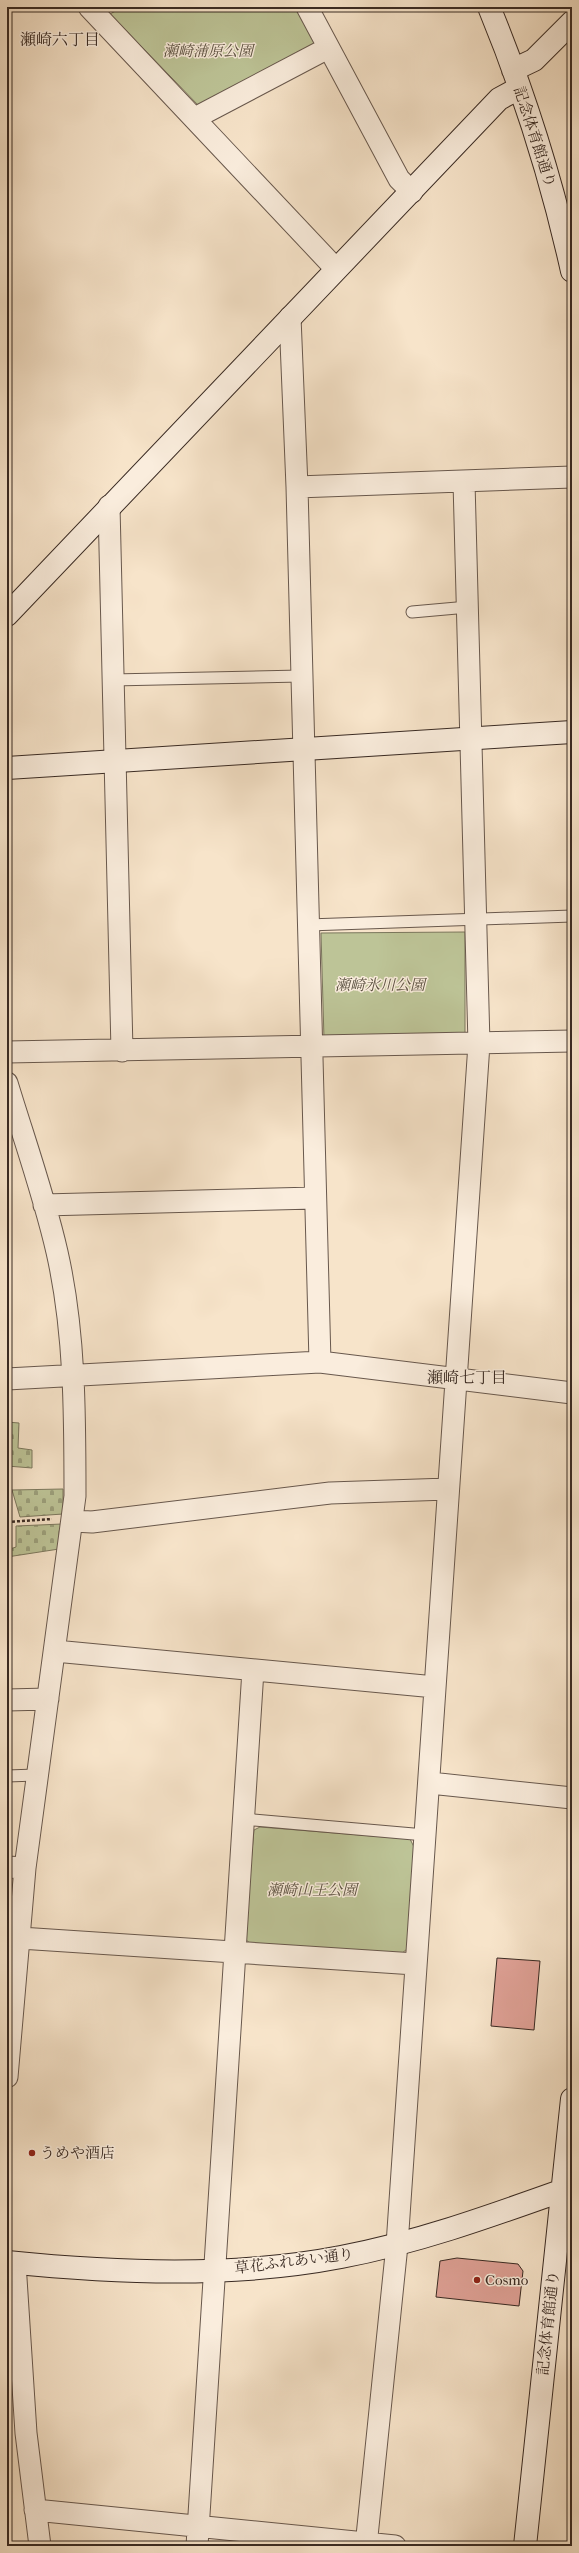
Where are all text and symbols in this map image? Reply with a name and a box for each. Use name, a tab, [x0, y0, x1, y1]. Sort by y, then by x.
district label: 瀬崎六丁目	[20, 30, 100, 49]
park label: 瀬崎蒲原公園	[163, 42, 256, 60]
street label: 記念体育館通り	[510, 84, 560, 190]
park label: 瀬崎氷川公園	[335, 976, 428, 994]
district label: 瀬崎七丁目	[427, 1368, 507, 1387]
park label: 瀬崎山王公園	[267, 1881, 360, 1899]
place label: うめや酒店	[40, 2144, 115, 2162]
marker: うめや酒店	[27, 2148, 37, 2158]
street label: 草花ふれあい通り	[233, 2245, 355, 2277]
street label: 記念体育館通り	[534, 2270, 562, 2376]
place label: Cosmo	[485, 2271, 529, 2289]
marker: Cosmo	[472, 2275, 482, 2285]

